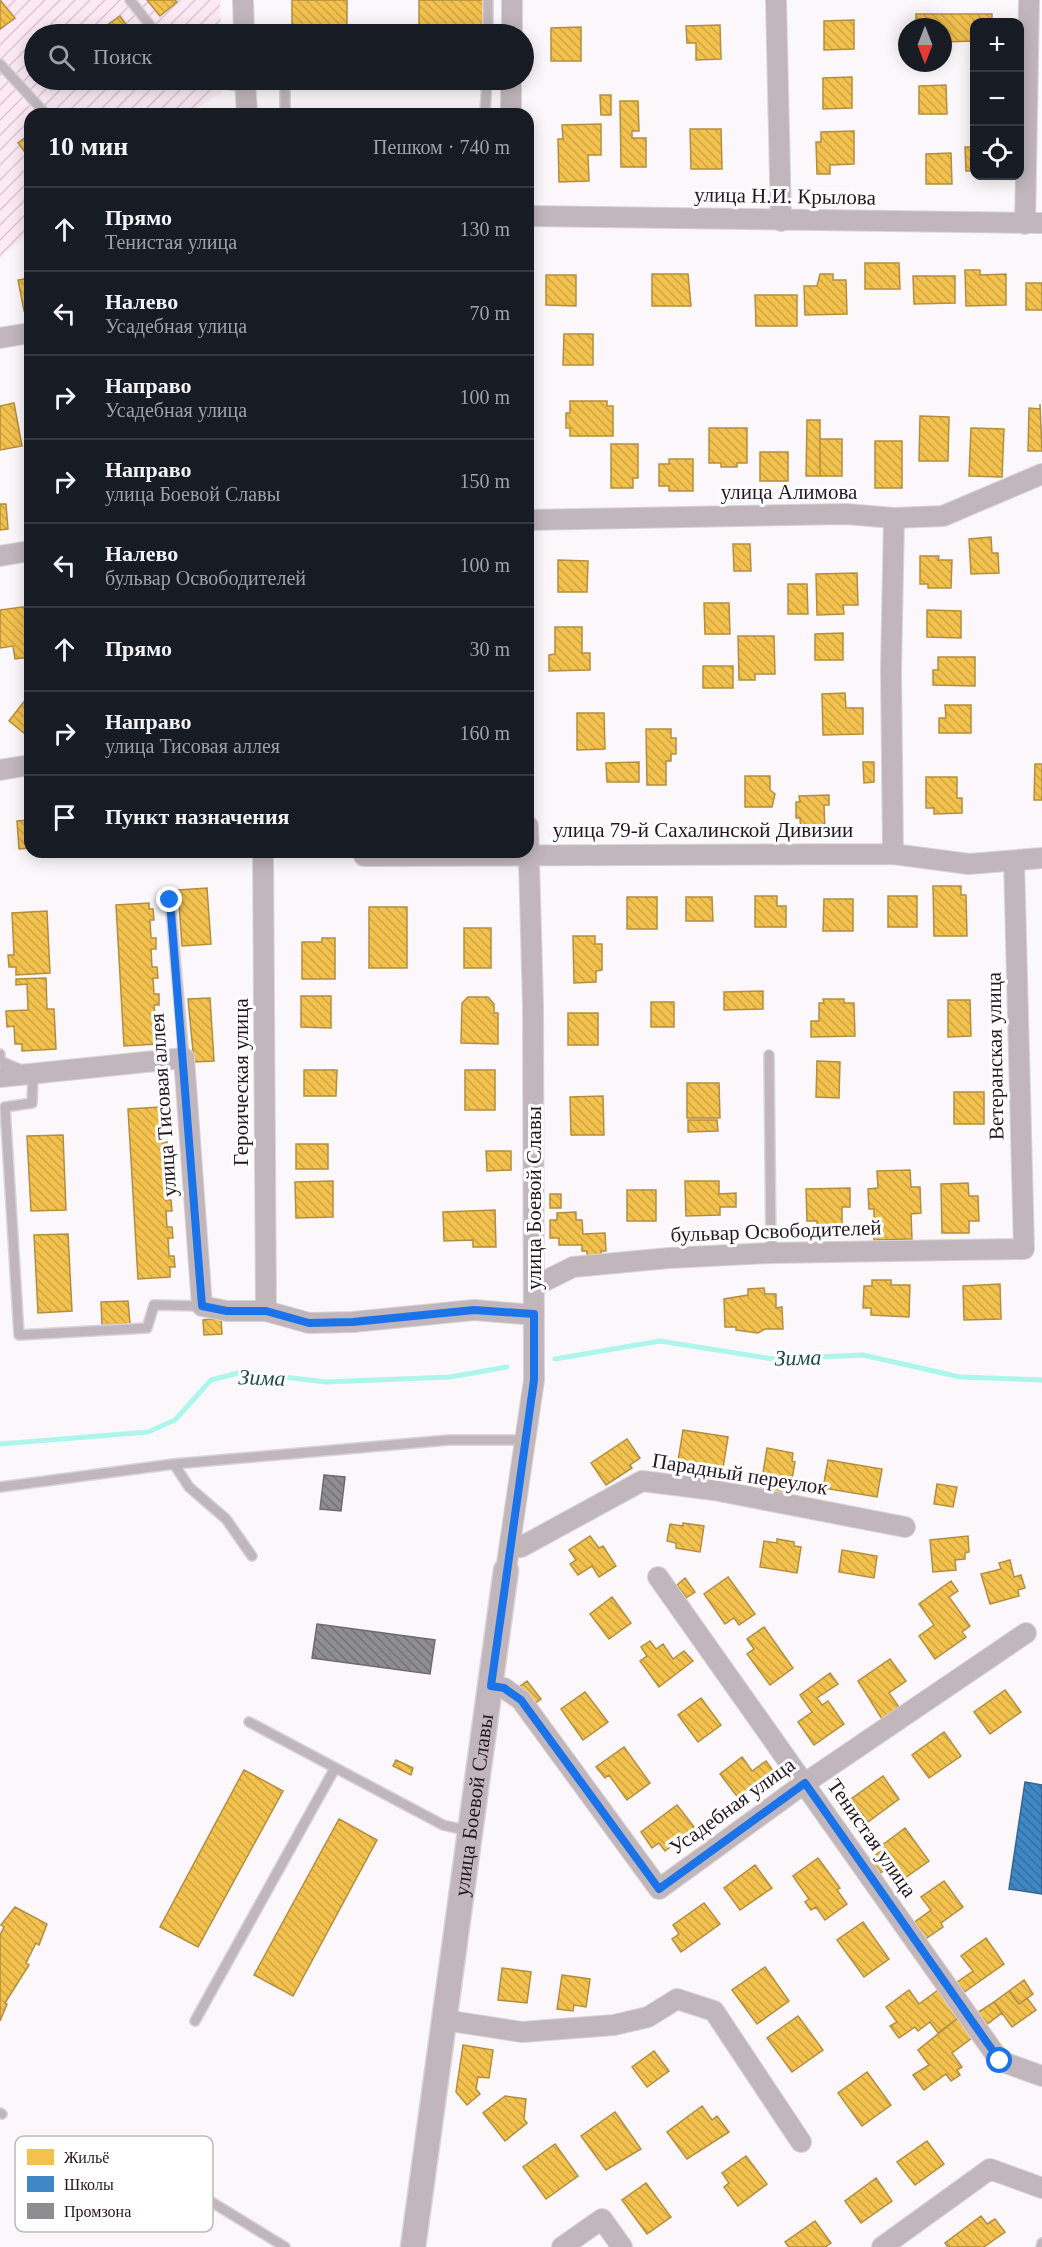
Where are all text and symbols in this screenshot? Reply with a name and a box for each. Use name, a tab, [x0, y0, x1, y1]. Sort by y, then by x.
north arrow	[898, 18, 952, 72]
map controls	[970, 18, 1024, 180]
button: +	[970, 18, 1024, 72]
search box	[24, 24, 534, 90]
icon: search	[45, 41, 78, 74]
text: Поиск	[93, 44, 152, 69]
button: −	[970, 72, 1024, 126]
button: locate	[970, 126, 1024, 180]
text: 10 мин	[48, 132, 128, 161]
text: Пешком · 740 m	[373, 136, 510, 158]
street label: улица Н.И. Крылова	[694, 182, 877, 210]
text: Прямо	[105, 205, 172, 230]
icon: ahead	[48, 213, 81, 246]
text: 130 m	[459, 218, 510, 240]
text: Тенистая улица	[105, 231, 237, 253]
text: Налево	[105, 289, 178, 314]
icon: left	[48, 297, 81, 330]
text: 70 m	[469, 302, 510, 324]
text: Усадебная улица	[105, 315, 247, 337]
text: Направо	[105, 373, 191, 398]
icon: right	[48, 381, 81, 414]
text: 100 m	[459, 386, 510, 408]
text: Усадебная улица	[105, 399, 247, 421]
text: Направо	[105, 457, 191, 482]
icon: right	[48, 465, 81, 498]
text: 150 m	[459, 470, 510, 492]
street label: улица Алимова	[721, 480, 858, 504]
text: улица Боевой Славы	[105, 483, 280, 505]
text: Налево	[105, 541, 178, 566]
icon: left	[48, 549, 81, 582]
text: 100 m	[459, 554, 510, 576]
text: бульвар Освободителей	[105, 567, 306, 589]
icon: ahead	[48, 633, 81, 666]
text: Прямо	[105, 636, 172, 661]
text: 30 m	[469, 638, 510, 660]
text: Направо	[105, 709, 191, 734]
icon: right	[48, 717, 81, 750]
text: 160 m	[459, 722, 510, 744]
text: улица Тисовая аллея	[105, 735, 280, 757]
icon: arrive	[48, 801, 81, 834]
text: Пункт назначения	[105, 804, 290, 829]
street label: улица 79-й Сахалинской Дивизии	[553, 818, 853, 842]
route end	[156, 886, 182, 912]
street label: Ветеранская улица	[982, 971, 1008, 1140]
street label: Героическая улица	[229, 997, 253, 1166]
street label: улица Тисовая аллея	[145, 1012, 181, 1198]
street label: улица Боевой Славы	[522, 1106, 546, 1290]
street label: бульвар Освободителей	[670, 1215, 882, 1247]
water label: Зима	[774, 1345, 822, 1370]
water label: Зима	[238, 1364, 286, 1391]
street label: Парадный переулок	[650, 1448, 830, 1500]
street label: улица Боевой Славы	[449, 1712, 498, 1898]
street label: Усадебная улица	[665, 1752, 800, 1860]
street label: Тенистая улица	[822, 1774, 922, 1902]
route start	[986, 2047, 1012, 2073]
legend	[15, 2136, 213, 2232]
text: Жильё	[64, 2149, 109, 2166]
text: Школы	[64, 2176, 114, 2193]
text: Промзона	[64, 2203, 131, 2221]

